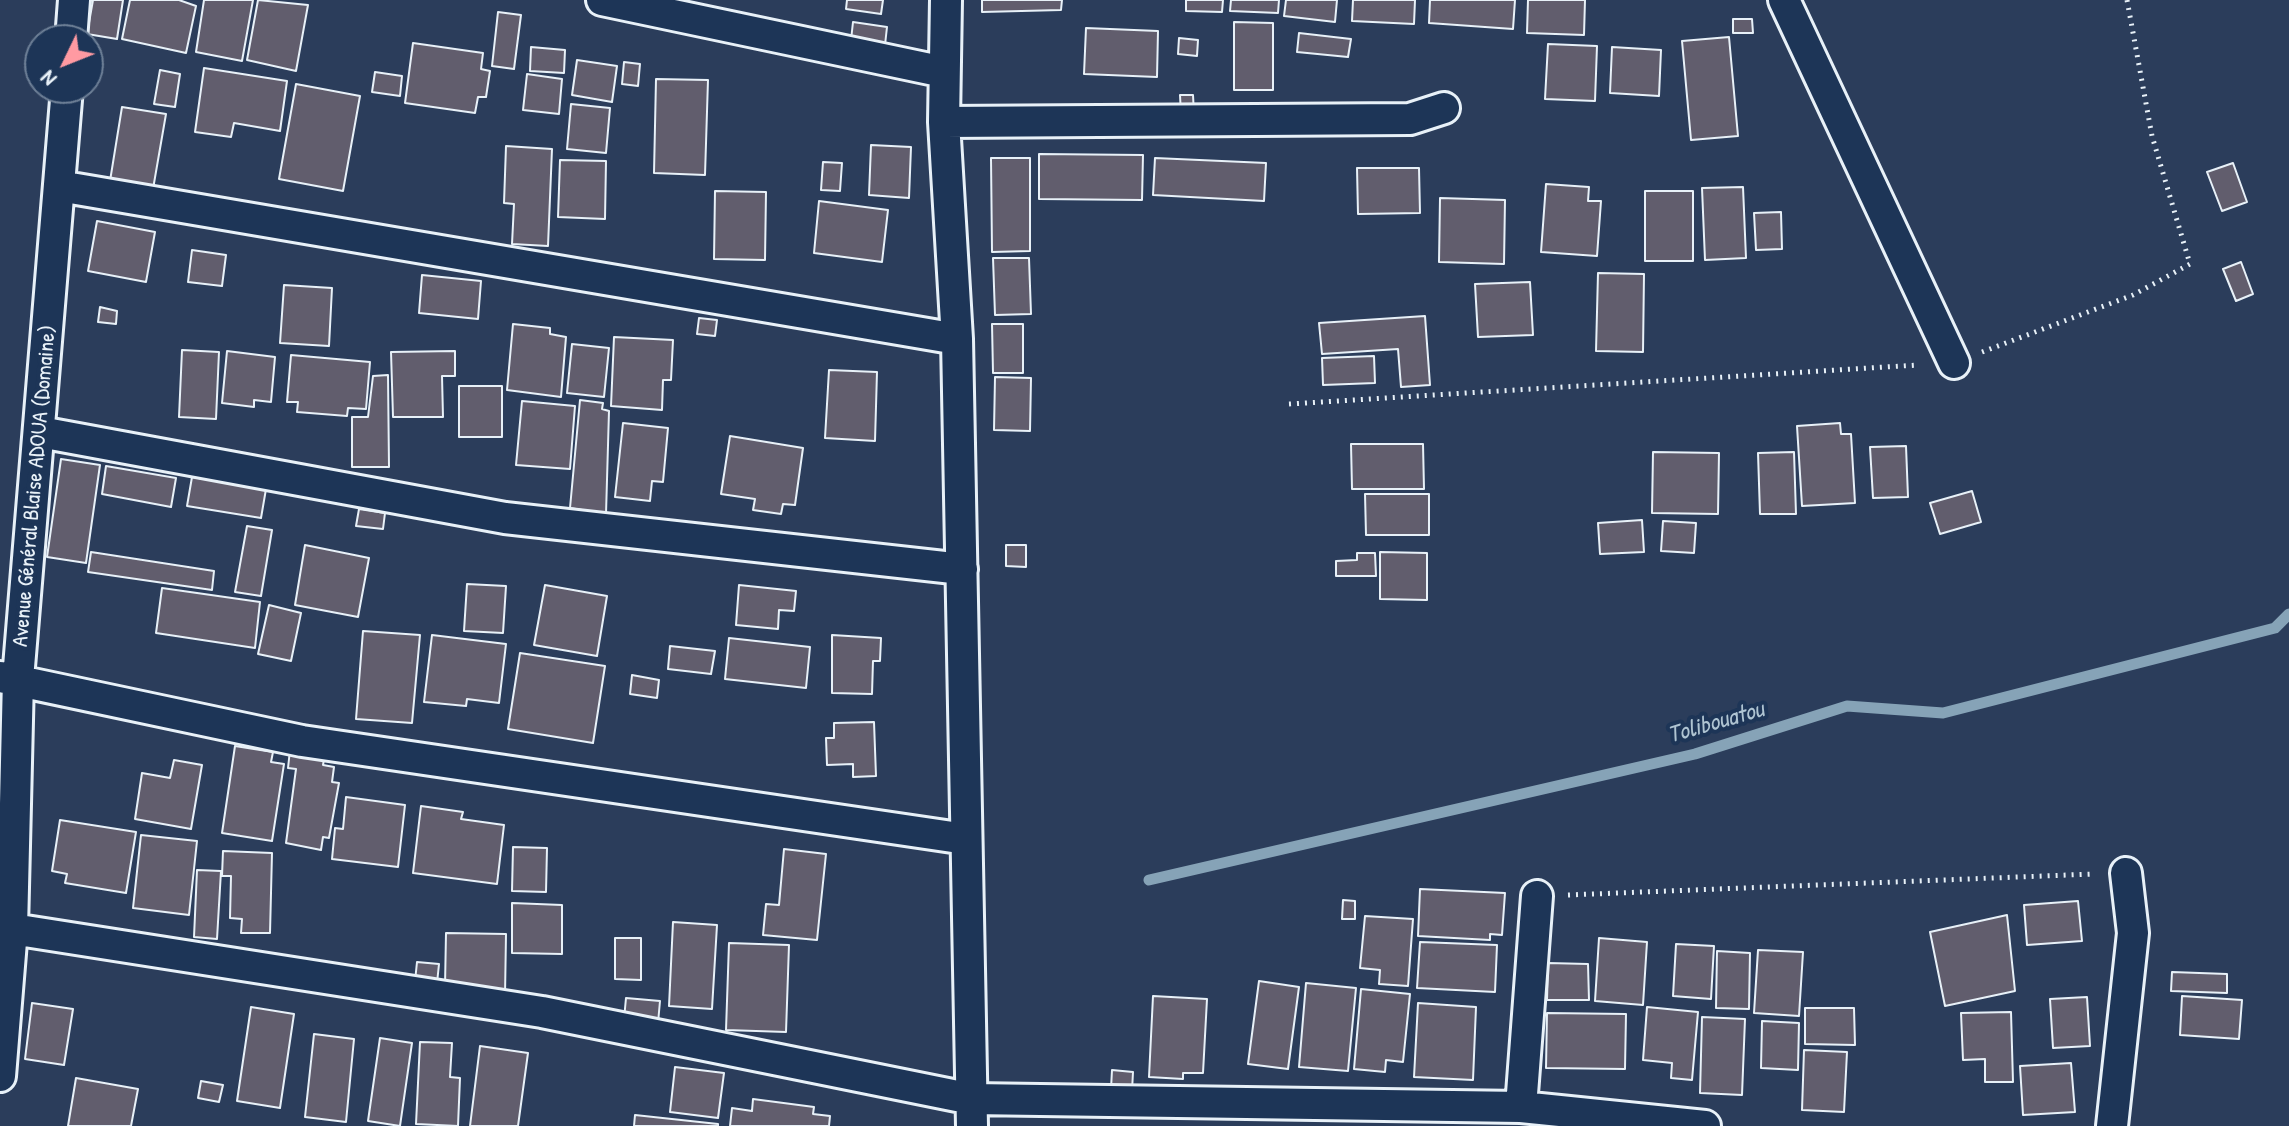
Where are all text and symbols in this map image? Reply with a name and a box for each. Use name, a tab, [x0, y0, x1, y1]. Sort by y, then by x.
north arrow	[24, 24, 104, 104]
text: N	[33, 64, 63, 94]
street label: Avenue Général Blaise ADOUA (Domaine)	[8, 324, 62, 648]
water label: Tolibouatou	[1665, 696, 1767, 750]

